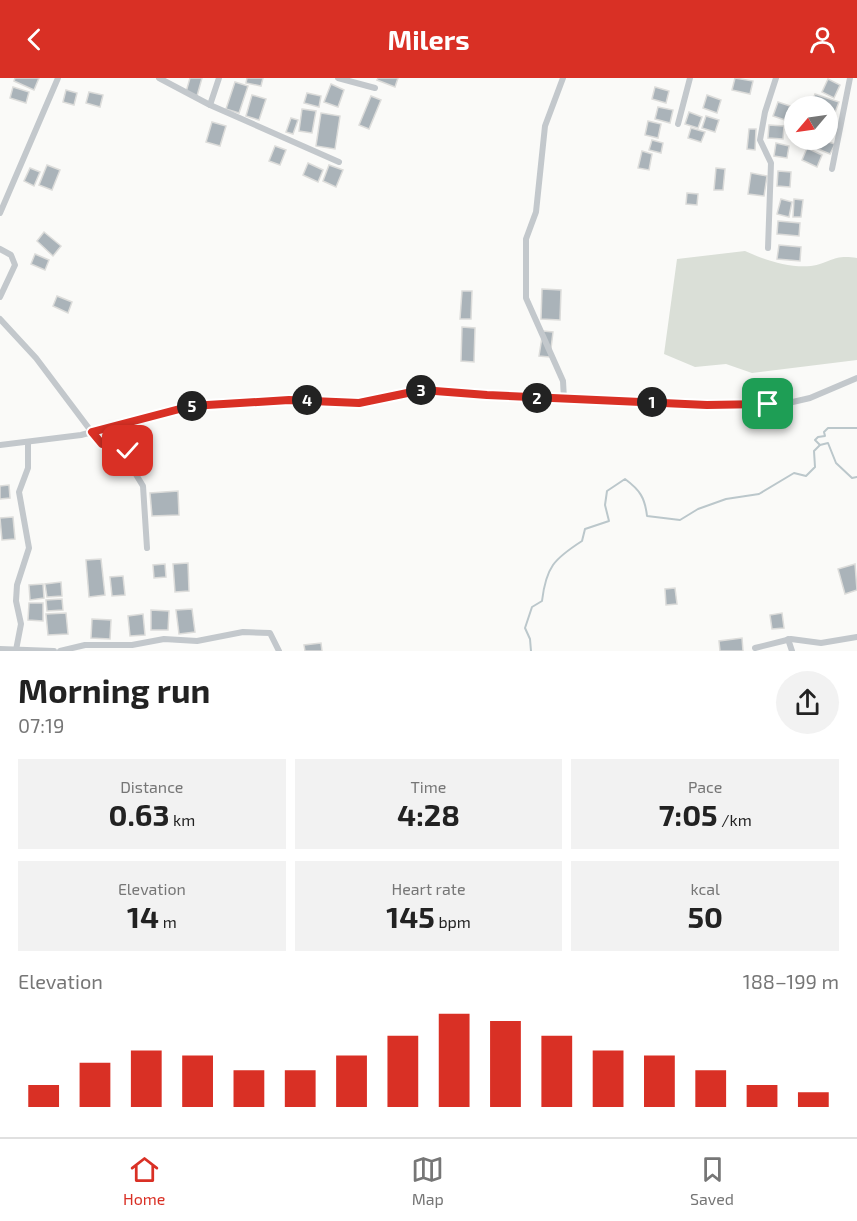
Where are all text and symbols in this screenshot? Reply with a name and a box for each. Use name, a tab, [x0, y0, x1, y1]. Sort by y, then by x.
icon: back	[18, 23, 51, 56]
text: Milers	[387, 23, 470, 55]
icon: person	[806, 23, 839, 56]
north arrow	[784, 96, 838, 150]
map controls	[784, 96, 838, 150]
pin: 3	[406, 375, 436, 405]
pin	[742, 378, 793, 429]
text: 3	[416, 380, 426, 399]
pin: 2	[522, 383, 552, 413]
pin: 4	[292, 385, 322, 415]
pin: 1	[637, 387, 667, 417]
icon: arrive	[751, 387, 784, 420]
text: 2	[532, 388, 542, 407]
text: 4	[302, 390, 312, 409]
pin: 5	[177, 391, 207, 421]
text: 1	[649, 392, 655, 411]
text: 5	[188, 396, 196, 415]
pin	[102, 425, 153, 476]
icon: check	[111, 434, 144, 467]
text: Morning run	[18, 670, 210, 710]
button: share	[776, 671, 839, 734]
text: 07:19	[18, 713, 64, 737]
text: Distance	[120, 777, 183, 796]
text: Time	[411, 777, 446, 796]
text: Pace	[688, 777, 722, 796]
text: 0.63	[108, 796, 169, 832]
text: 4:28	[397, 796, 460, 832]
text: 7:05	[659, 796, 718, 832]
text: km	[169, 810, 195, 829]
text: /km	[718, 810, 752, 829]
text: Elevation	[118, 879, 186, 898]
text: Heart rate	[391, 879, 466, 898]
text: kcal	[691, 879, 720, 898]
text: 14	[127, 898, 159, 934]
text: 145	[386, 898, 435, 934]
text: 50	[687, 898, 723, 934]
text: m	[159, 912, 177, 931]
text: bpm	[435, 912, 471, 931]
text: Elevation	[18, 969, 103, 993]
text: 188–199 m	[743, 969, 839, 993]
tab: Home	[123, 1153, 165, 1208]
tab: Map	[411, 1153, 444, 1208]
tab: Saved	[690, 1153, 734, 1208]

